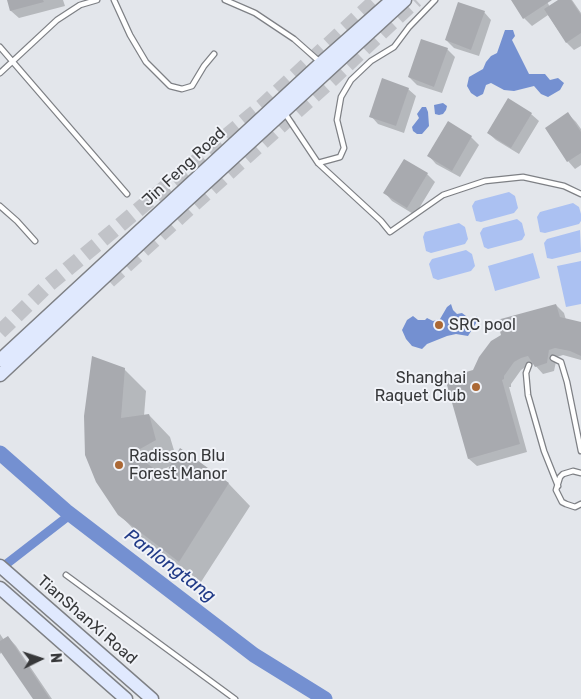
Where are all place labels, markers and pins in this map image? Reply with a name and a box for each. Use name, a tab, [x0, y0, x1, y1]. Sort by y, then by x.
place label: SRC pool	[449, 315, 516, 335]
marker: SRC pool	[433, 319, 445, 331]
place label: Shanghai Raquet Club	[375, 368, 466, 406]
marker: Shanghai Raquet Club	[470, 381, 482, 393]
place label: Radisson Blu Forest Manor	[129, 446, 227, 484]
marker: Radisson Blu Forest Manor	[113, 459, 125, 471]

